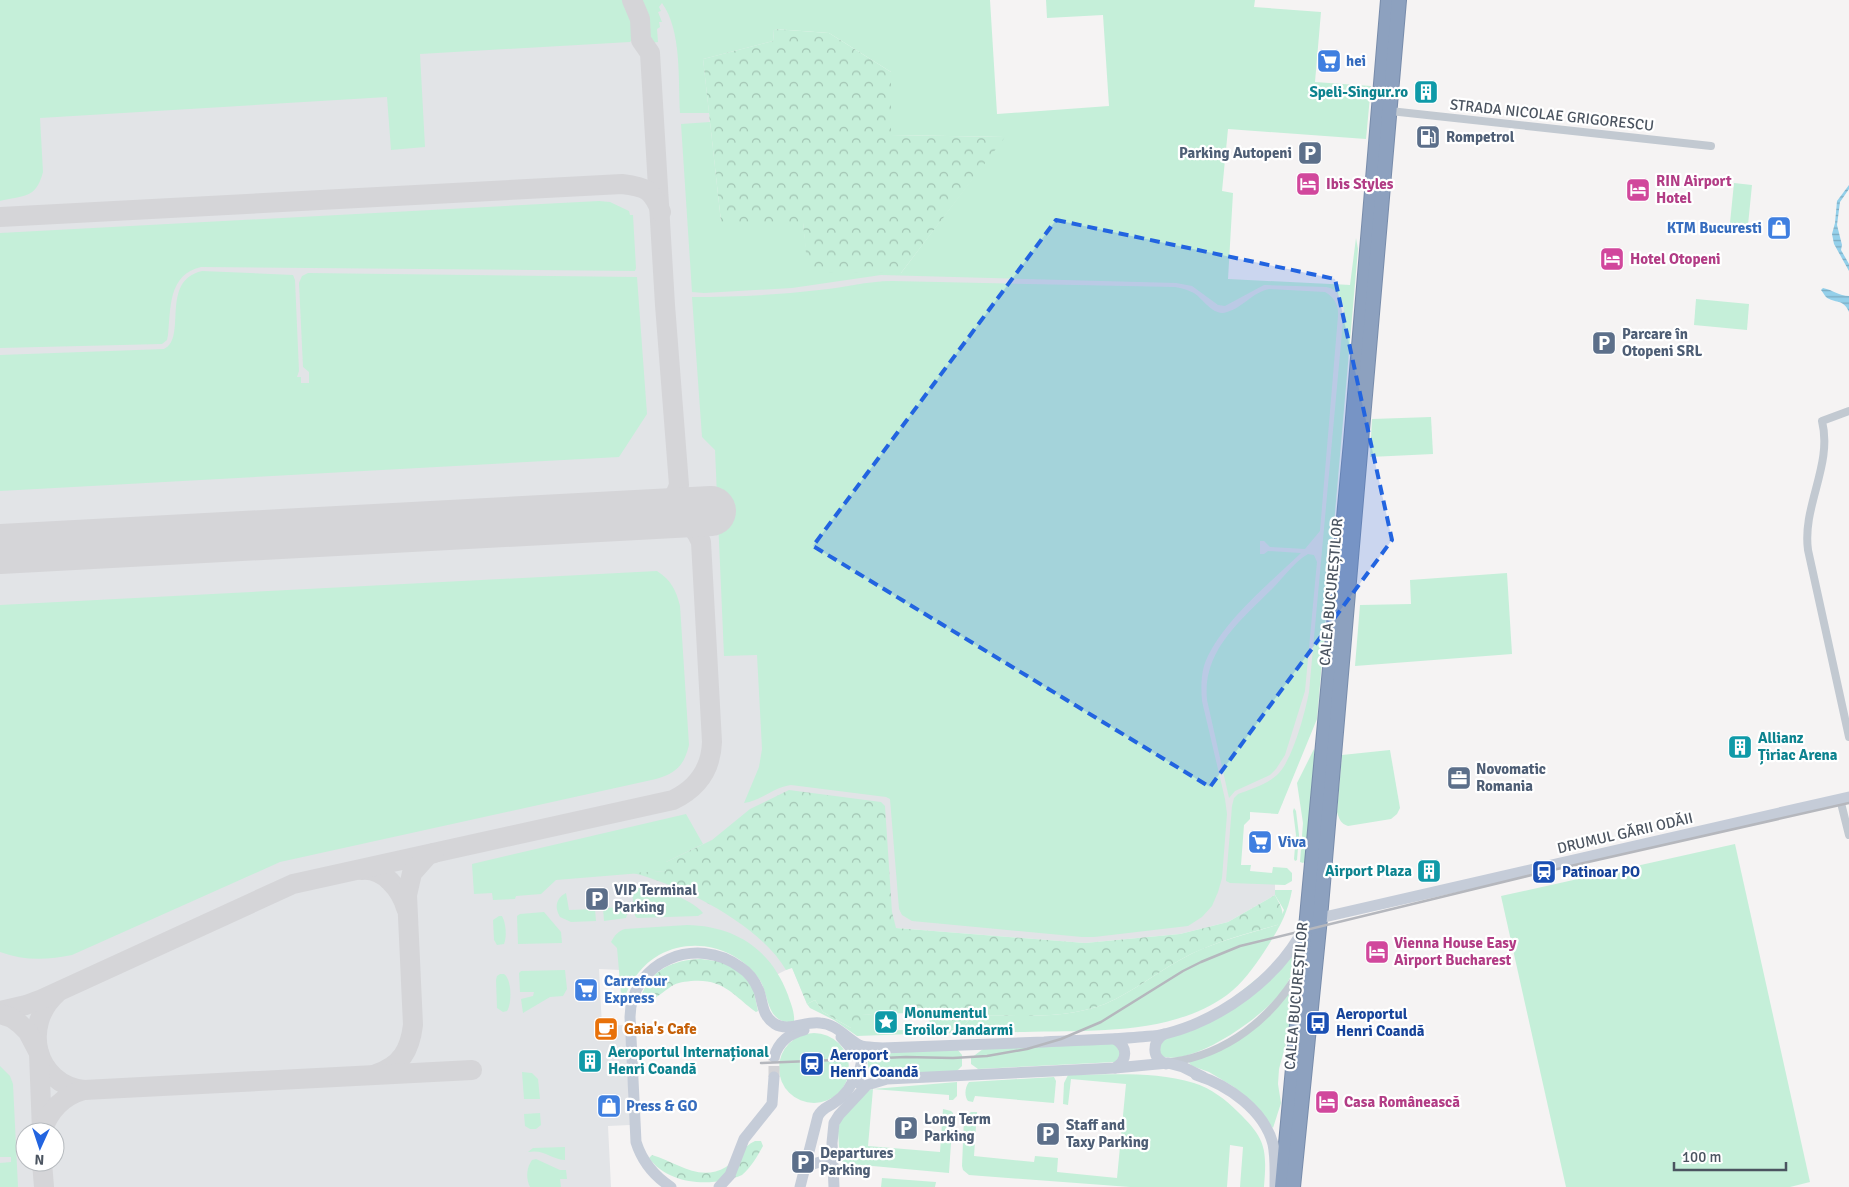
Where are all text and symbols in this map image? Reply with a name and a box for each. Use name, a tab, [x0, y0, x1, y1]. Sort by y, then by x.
supermarket icon: hei	[1316, 48, 1342, 74]
place label: hei	[1346, 52, 1366, 70]
building icon: Speli-Singur.ro	[1413, 79, 1439, 105]
place label: Speli-Singur.ro	[1309, 83, 1408, 101]
street label: STRADA NICOLAE GRIGORESCU	[1449, 95, 1655, 135]
fuel station icon: Rompetrol	[1415, 124, 1441, 150]
place label: Rompetrol	[1446, 128, 1515, 146]
parking icon: Parking Autopeni	[1297, 140, 1323, 166]
place label: Parking Autopeni	[1179, 144, 1292, 162]
hotel icon: Ibis Styles	[1295, 171, 1321, 197]
place label: RIN Airport Hotel	[1656, 172, 1732, 207]
place label: Ibis Styles	[1326, 175, 1394, 193]
hotel icon: RIN Airport Hotel	[1625, 177, 1651, 203]
shop icon: KTM Bucuresti	[1766, 215, 1792, 241]
place label: KTM Bucuresti	[1667, 219, 1762, 237]
hotel icon: Hotel Otopeni	[1599, 246, 1625, 272]
place label: Hotel Otopeni	[1630, 250, 1721, 268]
place label: Parcare în Otopeni SRL	[1622, 325, 1702, 360]
parking icon: Parcare în Otopeni SRL	[1591, 330, 1617, 356]
street label: CALEA BUCUREȘTILOR	[1316, 517, 1346, 667]
place label: Allianz Țiriac Arena	[1758, 729, 1838, 765]
building icon: Allianz Țiriac Arena	[1727, 734, 1753, 760]
place label: Novomatic Romania	[1476, 760, 1546, 795]
office icon: Novomatic Romania	[1446, 765, 1472, 791]
street label: DRUMUL GĂRII ODĂII	[1555, 809, 1695, 857]
supermarket icon: Viva	[1247, 829, 1273, 855]
place label: Viva	[1278, 833, 1307, 851]
building icon: Airport Plaza	[1416, 858, 1442, 884]
station icon: Patinoar PO	[1531, 859, 1557, 885]
place label: Airport Plaza	[1325, 862, 1412, 880]
place label: Patinoar PO	[1562, 863, 1640, 881]
place label: VIP Terminal Parking	[614, 881, 697, 916]
parking icon: VIP Terminal Parking	[584, 886, 610, 912]
street label: CALEA BUCUREȘTILOR	[1281, 921, 1311, 1071]
place label: Vienna House Easy Airport Bucharest	[1394, 934, 1517, 969]
hotel icon: Vienna House Easy Airport Bucharest	[1364, 939, 1390, 965]
place label: Carrefour Express	[604, 972, 667, 1007]
supermarket icon: Carrefour Express	[573, 977, 599, 1003]
place label: Monumentul Eroilor Jandarmi	[904, 1004, 1013, 1039]
place label: Aeroportul Henri Coandă	[1336, 1005, 1425, 1040]
place icon: Monumentul Eroilor Jandarmi	[873, 1009, 899, 1035]
bus stop icon: Aeroportul Henri Coandă	[1305, 1010, 1331, 1036]
cafe icon: Gaia's Cafe	[593, 1016, 619, 1042]
place label: Gaia's Cafe	[624, 1020, 697, 1038]
place label: Aeroportul Internațional Henri Coandă	[608, 1043, 769, 1078]
place label: Aeroport Henri Coandă	[830, 1046, 919, 1081]
building icon: Aeroportul Internațional Henri Coandă	[577, 1048, 603, 1074]
station icon: Aeroport Henri Coandă	[799, 1051, 825, 1077]
hotel icon: Casa Românească	[1314, 1089, 1340, 1115]
shop icon: Press & GO	[596, 1093, 622, 1119]
place label: Casa Românească	[1344, 1093, 1460, 1111]
place label: Press & GO	[626, 1097, 697, 1115]
place label: Long Term Parking	[924, 1110, 991, 1145]
parking icon: Long Term Parking	[893, 1115, 919, 1141]
place label: Staff and Taxy Parking	[1066, 1116, 1149, 1151]
parking icon: Staff and Taxy Parking	[1035, 1121, 1061, 1147]
north arrow	[15, 1122, 65, 1172]
scale bar	[1674, 1140, 1786, 1172]
place label: Departures Parking	[820, 1144, 894, 1179]
text: 100 m	[1682, 1148, 1722, 1166]
parking icon: Departures Parking	[790, 1149, 816, 1175]
text: N	[34, 1151, 45, 1168]

